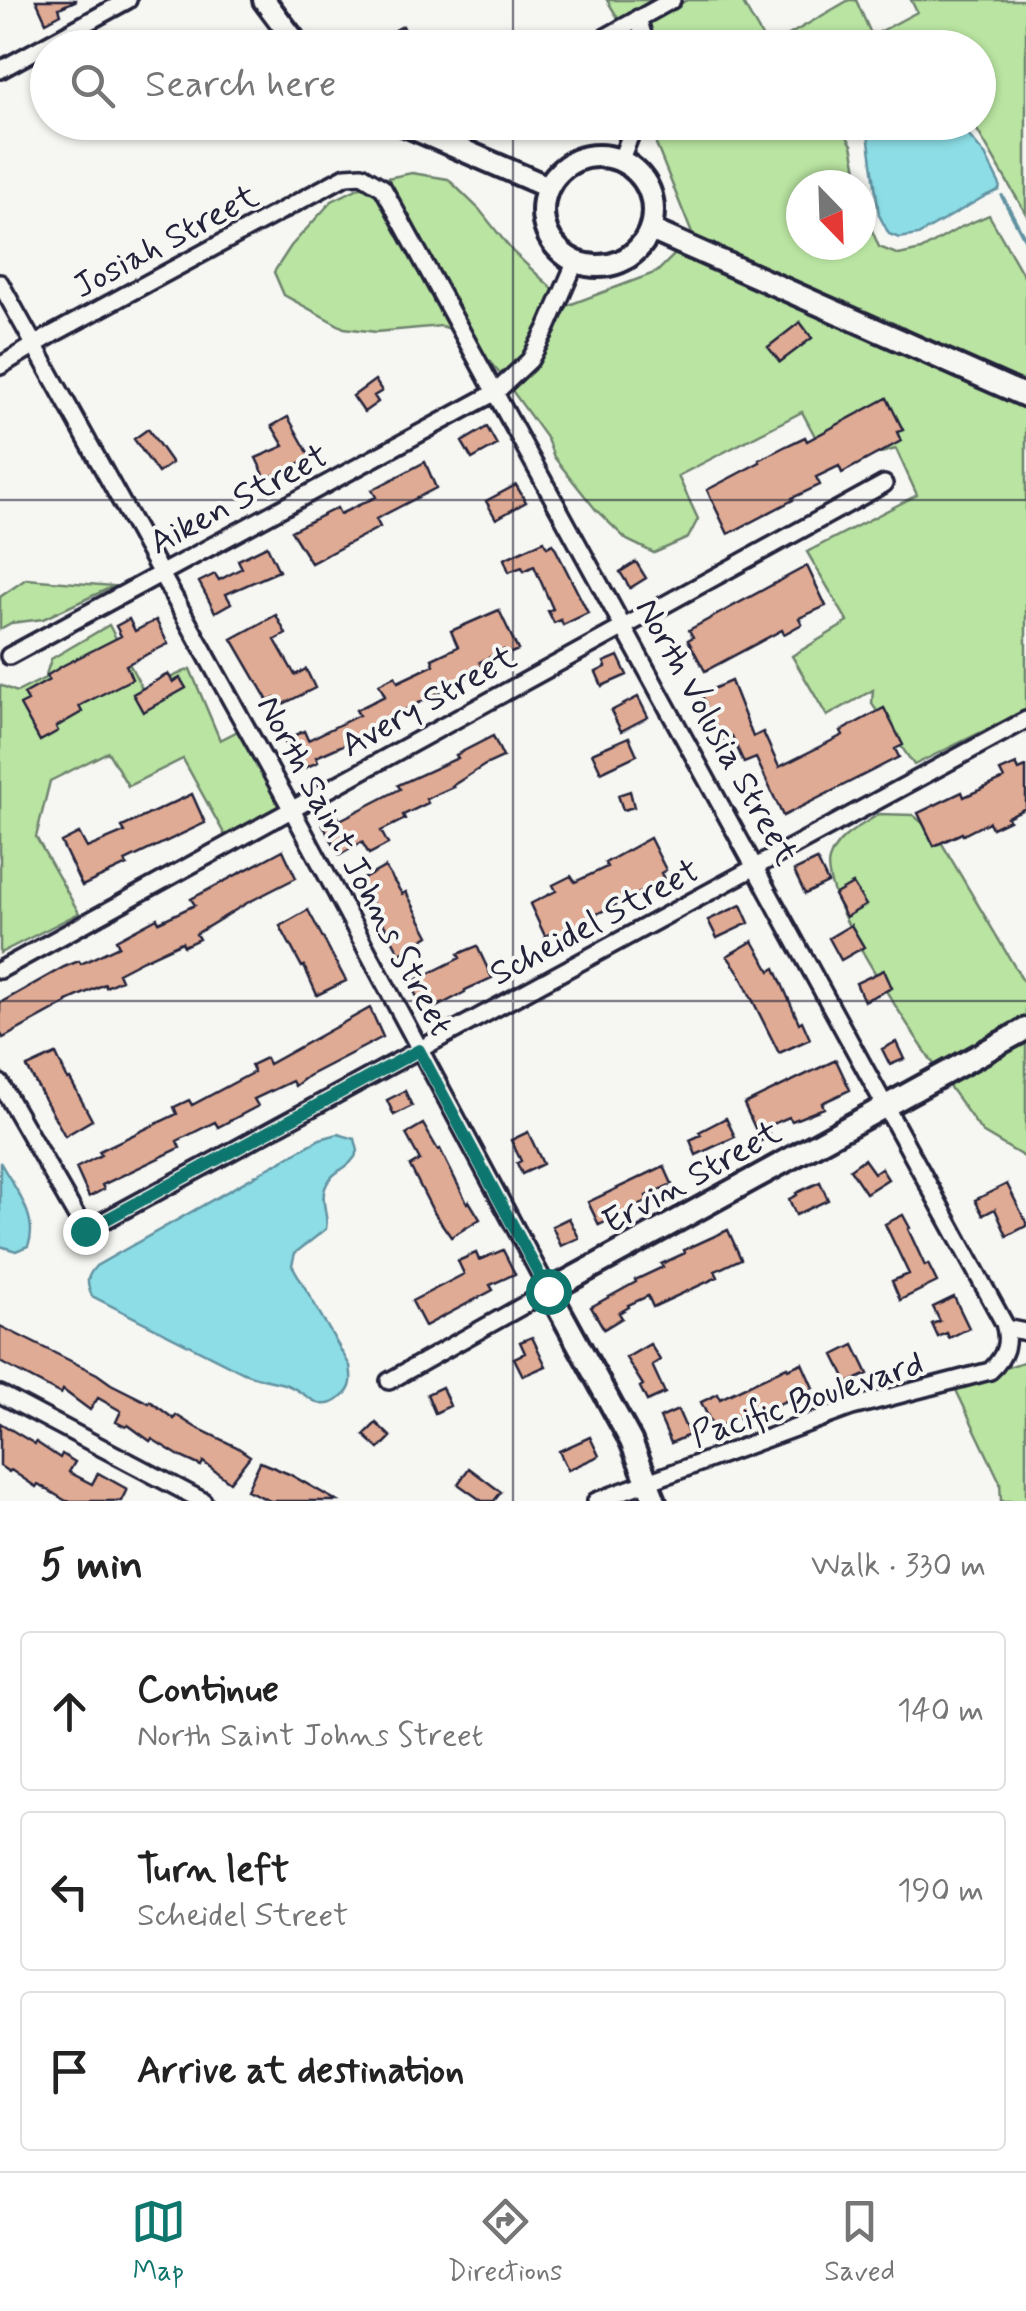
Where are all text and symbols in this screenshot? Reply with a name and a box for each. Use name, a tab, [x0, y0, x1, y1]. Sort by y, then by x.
search box	[30, 30, 996, 140]
icon: search	[65, 58, 120, 113]
text: Search here	[145, 61, 336, 110]
north arrow	[786, 170, 876, 260]
street label: Josiah Street	[65, 173, 267, 310]
street label: Aiken Street	[141, 433, 336, 566]
street label: North Volusia Street	[624, 590, 809, 874]
street label: Avery Street	[333, 634, 525, 769]
street label: North Saint Johns Street	[245, 688, 464, 1044]
street label: Scheidel Street	[482, 848, 708, 997]
street label: Ervin Street	[594, 1110, 790, 1246]
route end	[63, 1209, 109, 1255]
route start	[526, 1269, 572, 1315]
street label: Pacific Boulevard	[686, 1341, 929, 1459]
text: 5 min	[40, 1539, 143, 1594]
text: Walk · 330 m	[811, 1545, 986, 1587]
text: Continue	[137, 1666, 279, 1715]
icon: ahead	[42, 1684, 97, 1739]
text: 140 m	[897, 1690, 984, 1732]
text: North Saint Johns Street	[137, 1715, 484, 1757]
text: Turn left	[137, 1846, 289, 1895]
icon: left	[42, 1864, 97, 1919]
text: 190 m	[897, 1870, 984, 1912]
text: Scheidel Street	[137, 1895, 348, 1937]
icon: arrive	[42, 2044, 97, 2099]
text: Arrive at destination	[137, 2047, 464, 2096]
tab: Map	[131, 2194, 186, 2291]
tab: Directions	[448, 2194, 563, 2291]
tab: Saved	[824, 2194, 895, 2291]

